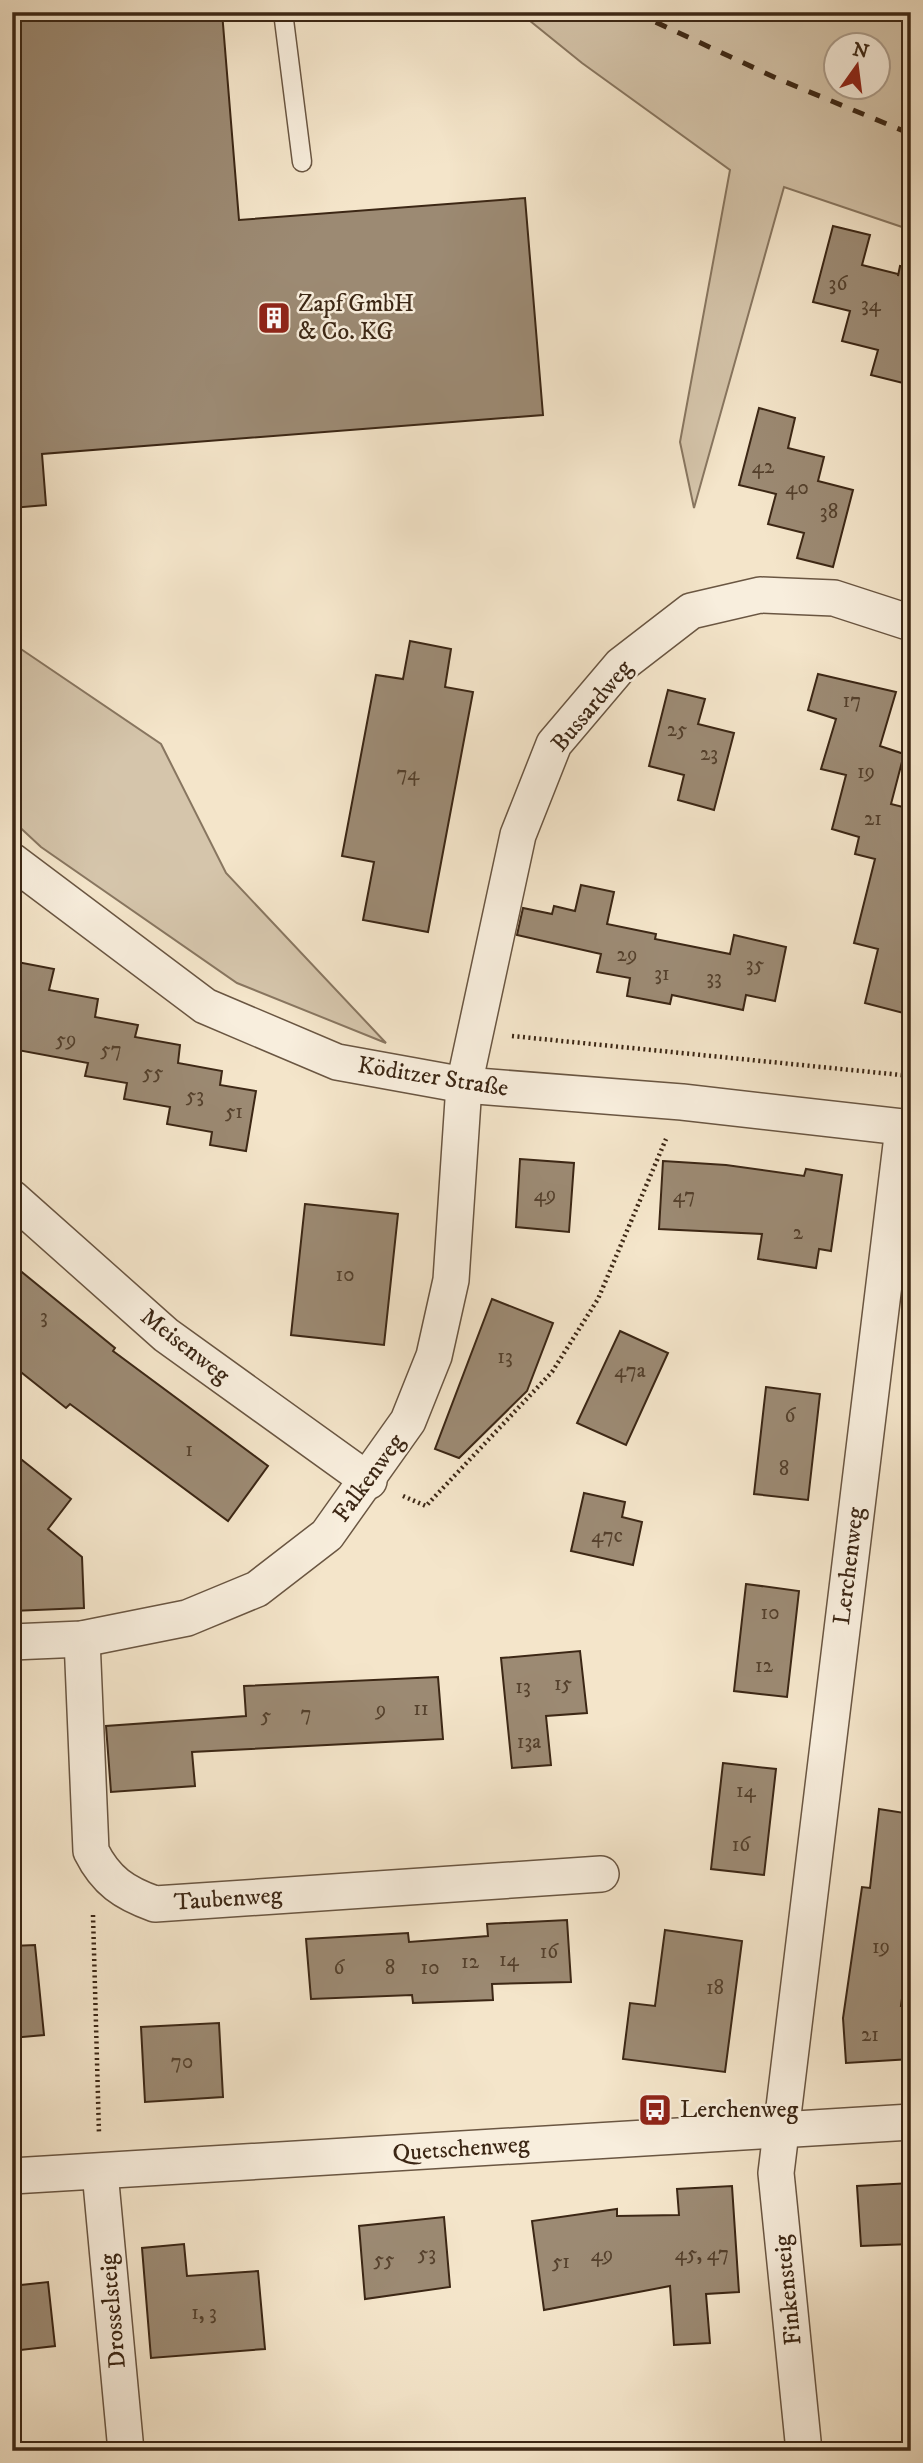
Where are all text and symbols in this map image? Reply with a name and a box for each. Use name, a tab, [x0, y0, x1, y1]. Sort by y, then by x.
north arrow	[822, 32, 892, 102]
text: N	[850, 38, 871, 64]
house number: 36	[829, 271, 848, 297]
place label: Zapf GmbH & Co. KG	[298, 289, 414, 347]
house number: 34	[861, 292, 882, 318]
building icon: Zapf GmbH & Co. KG	[255, 299, 293, 337]
house number: 42	[752, 454, 775, 480]
house number: 40	[785, 475, 809, 501]
house number: 38	[820, 499, 838, 525]
street label: Bussardweg	[545, 654, 639, 758]
house number: 17	[843, 688, 861, 714]
house number: 25	[667, 717, 687, 743]
house number: 23	[700, 741, 718, 767]
house number: 19	[857, 759, 875, 785]
house number: 74	[397, 761, 420, 787]
house number: 21	[864, 806, 882, 832]
house number: 29	[617, 942, 637, 968]
house number: 35	[746, 952, 764, 978]
house number: 31	[654, 961, 670, 987]
house number: 33	[706, 965, 722, 991]
house number: 59	[56, 1027, 76, 1053]
house number: 57	[100, 1037, 122, 1063]
street label: Köditzer Straße	[355, 1050, 511, 1104]
house number: 55	[143, 1060, 163, 1086]
house number: 53	[186, 1083, 204, 1109]
house number: 51	[225, 1099, 243, 1125]
house number: 49	[534, 1182, 556, 1208]
house number: 47	[673, 1183, 695, 1209]
house number: 2	[793, 1220, 804, 1246]
house number: 10	[336, 1262, 354, 1288]
street label: Meisenweg	[134, 1302, 236, 1390]
house number: 3	[40, 1304, 48, 1330]
house number: 13	[497, 1344, 513, 1370]
house number: 47a	[614, 1358, 646, 1384]
house number: 6	[785, 1403, 797, 1429]
street label: Falkenweg	[327, 1428, 411, 1528]
house number: 1	[185, 1437, 193, 1463]
house number: 8	[779, 1456, 789, 1482]
street label: Lerchenweg	[827, 1505, 871, 1627]
house number: 47c	[591, 1523, 623, 1549]
house number: 10	[761, 1600, 779, 1626]
house number: 12	[755, 1653, 774, 1679]
house number: 15	[554, 1671, 572, 1697]
house number: 13	[515, 1674, 531, 1700]
house number: 11	[413, 1696, 429, 1722]
house number: 9	[375, 1697, 386, 1723]
house number: 7	[300, 1701, 312, 1727]
house number: 5	[261, 1703, 271, 1729]
house number: 13a	[517, 1729, 541, 1755]
house number: 14	[736, 1778, 757, 1804]
house number: 16	[732, 1832, 751, 1858]
street label: Taubenweg	[173, 1880, 283, 1918]
house number: 19	[872, 1934, 890, 1960]
house number: 16	[540, 1939, 559, 1965]
house number: 14	[499, 1947, 520, 1973]
house number: 12	[461, 1949, 480, 1975]
house number: 6	[334, 1955, 346, 1981]
house number: 8	[385, 1955, 395, 1981]
house number: 10	[421, 1955, 439, 1981]
house number: 18	[706, 1975, 724, 2001]
house number: 21	[861, 2022, 879, 2048]
house number: 70	[171, 2049, 193, 2075]
bus stop icon: Lerchenweg	[636, 2091, 674, 2129]
place label: Lerchenweg	[680, 2095, 799, 2125]
street label: Quetschenweg	[392, 2129, 531, 2169]
street label: Finkensteig	[767, 2233, 809, 2347]
house number: 53	[418, 2241, 436, 2267]
house number: 45, 47	[675, 2241, 729, 2267]
house number: 49	[591, 2242, 613, 2268]
house number: 55	[374, 2247, 394, 2273]
house number: 51	[552, 2249, 570, 2275]
street label: Drosselsteig	[93, 2252, 133, 2370]
house number: 1, 3	[191, 2300, 217, 2326]

